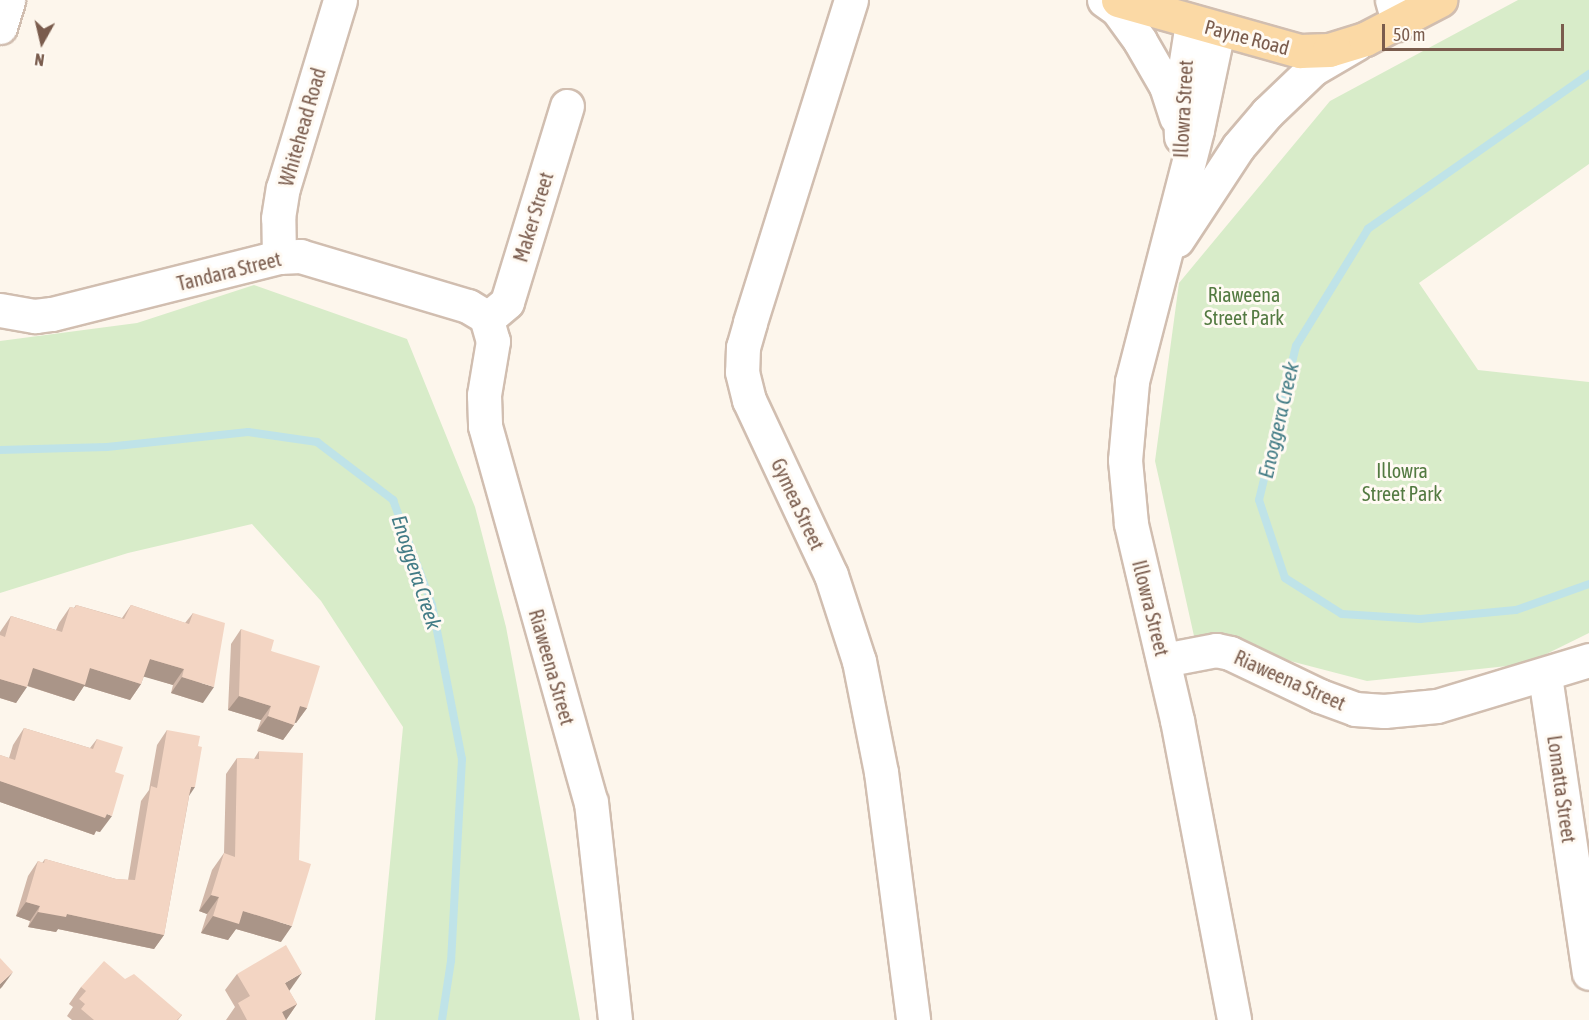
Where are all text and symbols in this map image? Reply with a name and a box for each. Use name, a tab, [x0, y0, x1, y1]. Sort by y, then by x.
north arrow	[12, 12, 72, 72]
scale bar	[1385, 12, 1566, 50]
street label: Payne Road	[1202, 14, 1292, 60]
text: 50 m	[1393, 24, 1425, 45]
text: N	[34, 50, 45, 69]
street label: Illowra Street	[1168, 59, 1198, 159]
street label: Whitehead Road	[274, 65, 330, 189]
street label: Maker Street	[508, 169, 558, 265]
street label: Tandara Street	[174, 246, 284, 296]
park label: Riaweena Street Park	[1204, 283, 1284, 330]
water label: Enoggera Creek	[1252, 359, 1304, 481]
street label: Gymea Street	[766, 454, 830, 554]
park label: Illowra Street Park	[1362, 459, 1442, 506]
water label: Enoggera Creek	[387, 512, 447, 632]
street label: Illowra Street	[1127, 558, 1175, 658]
street label: Riaweena Street	[524, 606, 580, 728]
street label: Riaweena Street	[1231, 645, 1349, 715]
street label: Lomatta Street	[1543, 734, 1581, 844]

